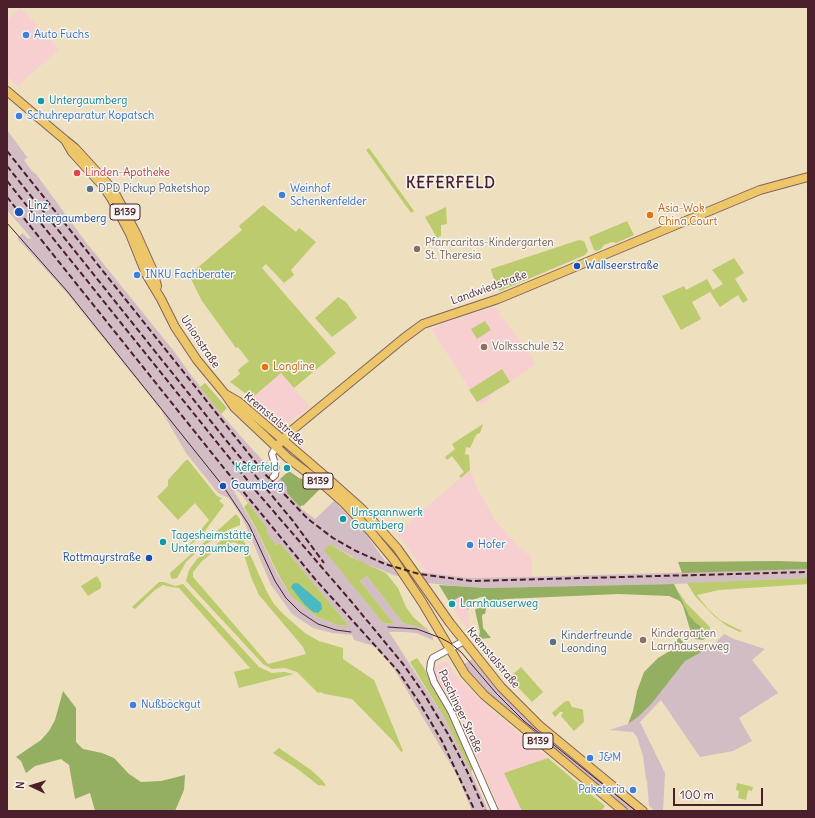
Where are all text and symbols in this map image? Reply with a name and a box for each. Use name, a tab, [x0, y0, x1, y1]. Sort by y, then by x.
place label: Auto Fuchs	[34, 28, 89, 42]
marker: Auto Fuchs	[21, 30, 31, 40]
place label: Untergaumberg	[49, 94, 128, 108]
marker: Untergaumberg	[36, 96, 46, 106]
place label: Schuhreparatur Kopatsch	[27, 109, 154, 123]
marker: Schuhreparatur Kopatsch	[14, 111, 24, 121]
place label: Linden-Apotheke	[85, 166, 170, 180]
marker: Linden-Apotheke	[72, 168, 82, 178]
district label: KEFERFELD	[406, 175, 496, 193]
place label: DPD Pickup Paketshop	[98, 182, 210, 196]
place label: Weinhof Schenkenfelder	[290, 182, 367, 208]
marker: DPD Pickup Paketshop	[85, 184, 95, 194]
marker: Weinhof Schenkenfelder	[277, 190, 287, 200]
place label: Linz Untergaumberg	[28, 199, 107, 225]
place label: Asia-Wok China Court	[658, 202, 717, 228]
road number: B139	[110, 204, 140, 220]
marker: Linz Untergaumberg	[13, 206, 25, 218]
marker: Asia-Wok China Court	[645, 210, 655, 220]
place label: Pfarrcaritas-Kindergarten St. Theresia	[425, 236, 554, 262]
marker: Pfarrcaritas-Kindergarten St. Theresia	[412, 244, 422, 254]
place label: Wallseerstraße	[585, 259, 658, 273]
marker: Wallseerstraße	[572, 261, 582, 271]
place label: INKU Fachberater	[145, 268, 235, 282]
street label: Landwiedstraße	[449, 268, 529, 308]
marker: INKU Fachberater	[132, 270, 142, 280]
street label: Unionstraße	[178, 313, 222, 371]
place label: Volksschule 32	[492, 340, 564, 354]
marker: Volksschule 32	[479, 342, 489, 352]
place label: Longline	[273, 360, 315, 374]
marker: Longline	[260, 362, 270, 372]
street label: Kremstalstraße	[241, 390, 307, 448]
place label: Keferfeld	[235, 461, 279, 475]
marker: Keferfeld	[282, 463, 292, 473]
road number: B139	[303, 473, 333, 489]
place label: Gaumberg	[231, 479, 284, 493]
marker: Gaumberg	[218, 481, 228, 491]
place label: Umspannwerk Gaumberg	[351, 506, 423, 532]
marker: Umspannwerk Gaumberg	[338, 514, 348, 524]
place label: Tagesheimstätte Untergaumberg	[171, 529, 252, 555]
marker: Tagesheimstätte Untergaumberg	[158, 537, 168, 547]
place label: Hofer	[478, 538, 506, 552]
marker: Hofer	[465, 540, 475, 550]
place label: Rottmayrstraße	[63, 551, 141, 565]
marker: Rottmayrstraße	[144, 553, 154, 563]
place label: Larnhauserweg	[460, 597, 538, 611]
marker: Larnhauserweg	[447, 599, 457, 609]
street label: Kremstalstraße	[464, 625, 522, 691]
place label: Kindergarten Larnhauserweg	[651, 627, 729, 653]
place label: Kinderfreunde Leonding	[561, 629, 632, 655]
marker: Kindergarten Larnhauserweg	[638, 635, 648, 645]
marker: Kinderfreunde Leonding	[548, 637, 558, 647]
street label: Paschinger Straße	[435, 668, 485, 754]
place label: Nußböckgut	[141, 698, 201, 712]
marker: Nußböckgut	[128, 700, 138, 710]
road number: B139	[523, 733, 553, 749]
place label: J&M	[598, 751, 621, 765]
marker: J&M	[585, 753, 595, 763]
north arrow	[12, 766, 52, 806]
scale bar	[675, 780, 765, 806]
text: N	[13, 781, 27, 789]
place label: Paketeria	[578, 783, 625, 797]
marker: Paketeria	[628, 785, 638, 795]
text: 100 m	[680, 787, 714, 802]

